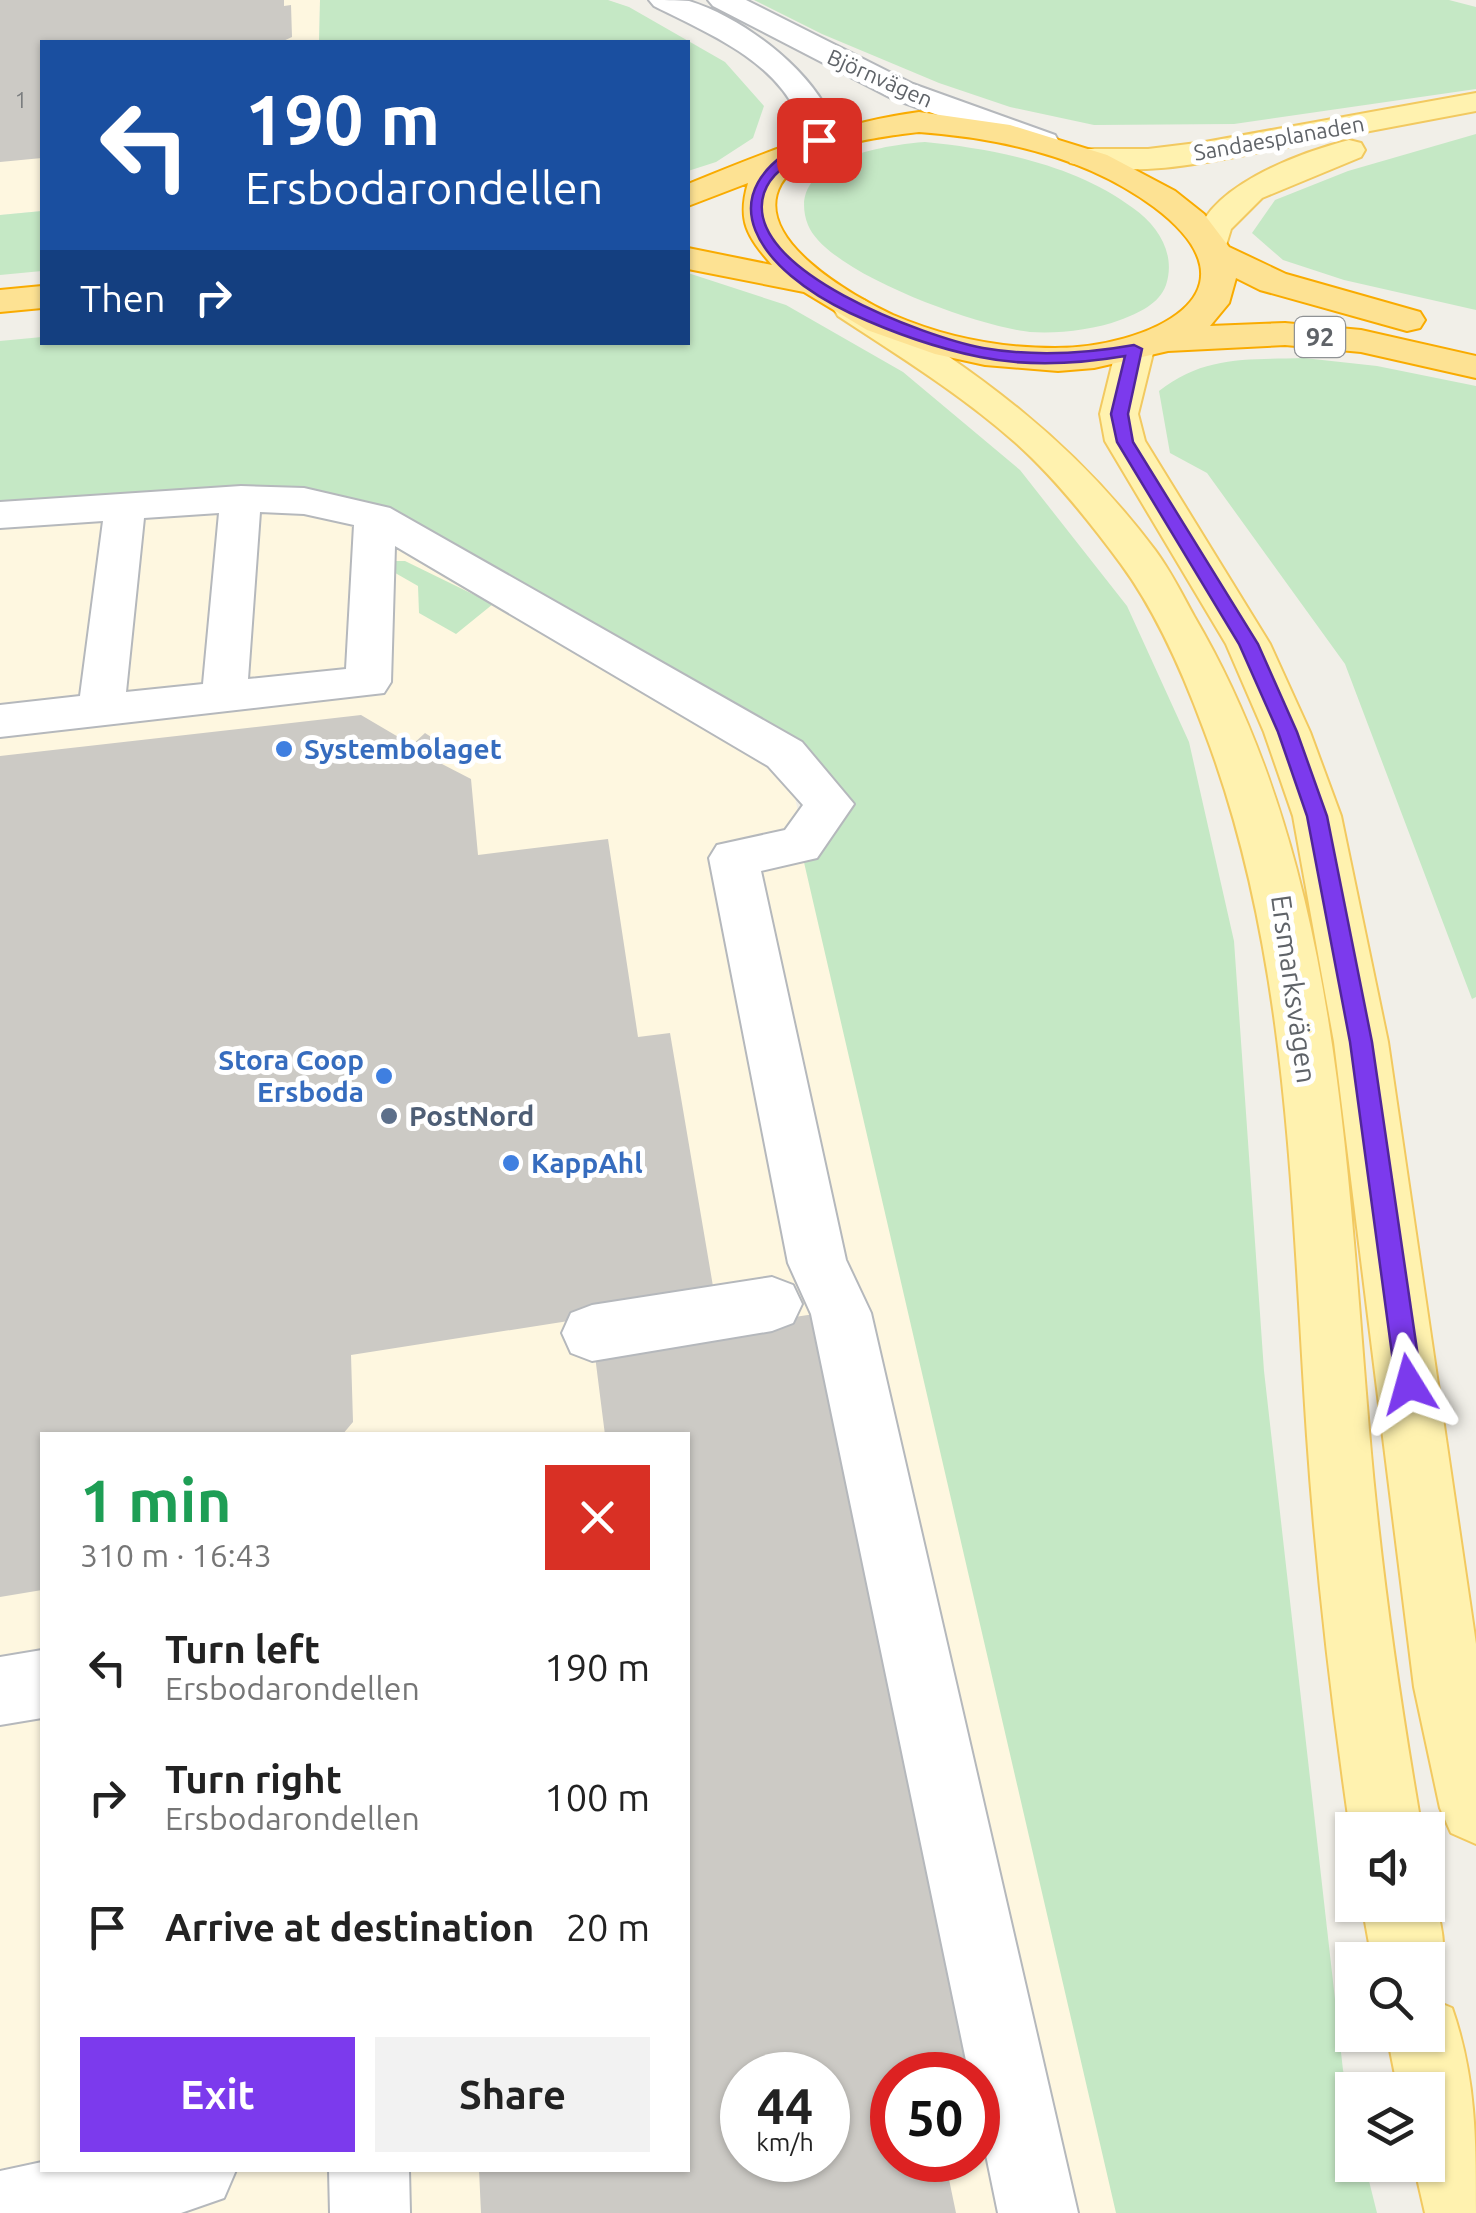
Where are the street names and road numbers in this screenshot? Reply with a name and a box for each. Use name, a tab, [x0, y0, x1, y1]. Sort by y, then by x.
street label: Björnvägen	[824, 43, 937, 112]
street label: Sandaesplanaden	[1192, 110, 1366, 165]
road number: 92	[1295, 317, 1345, 357]
street label: Ersmarksvägen	[1266, 893, 1323, 1085]

